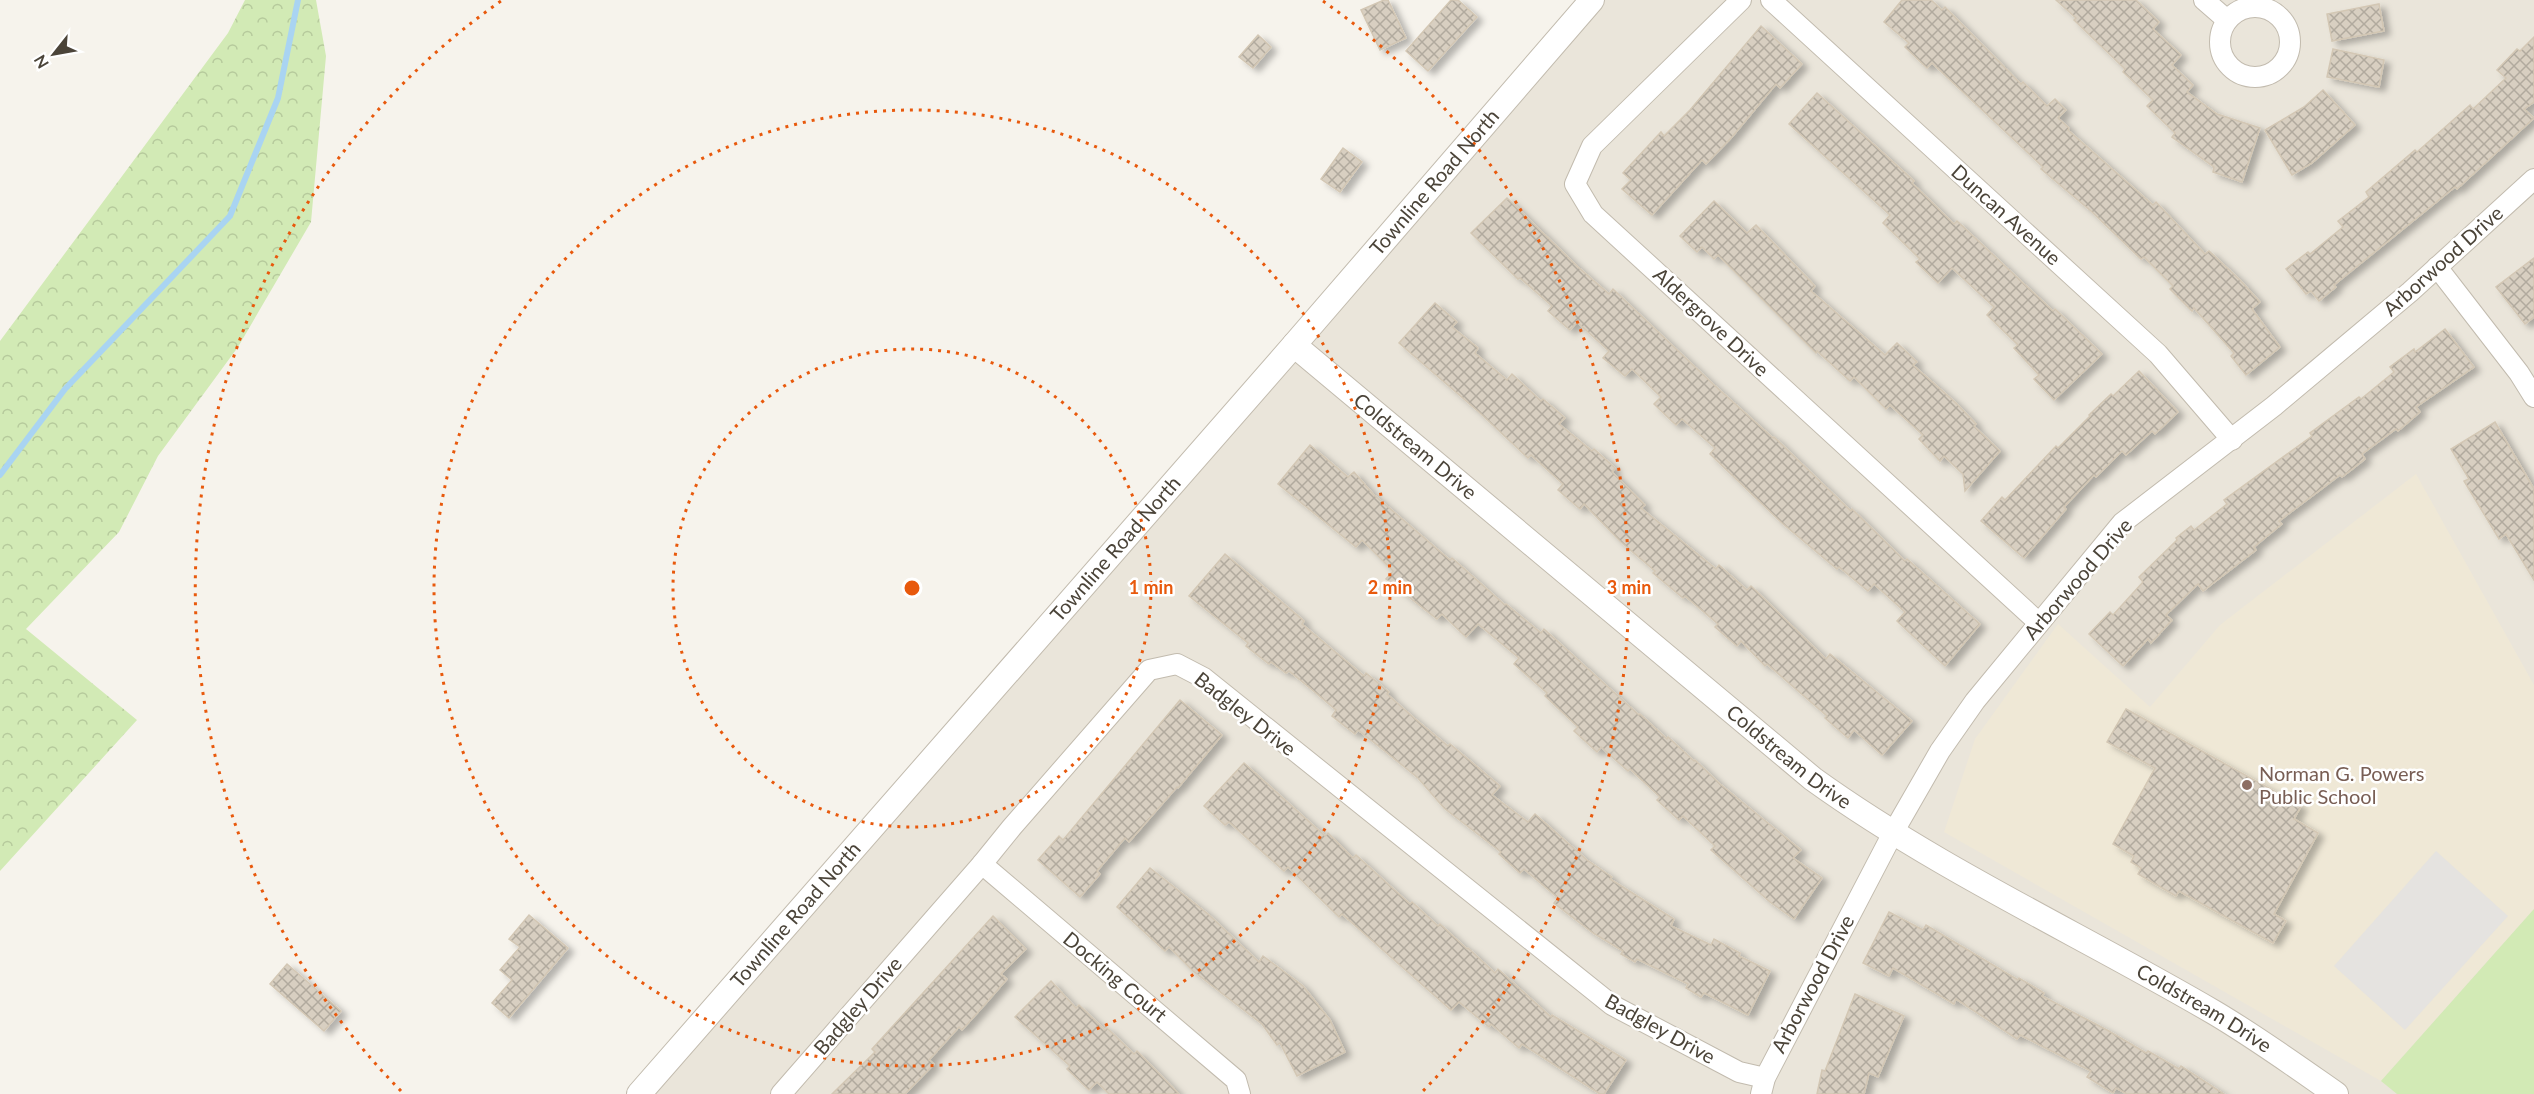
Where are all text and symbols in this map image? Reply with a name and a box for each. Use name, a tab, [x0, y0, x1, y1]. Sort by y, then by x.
north arrow	[24, 24, 84, 84]
text: N	[29, 52, 52, 72]
street label: Townline Road North	[1364, 104, 1503, 260]
street label: Duncan Avenue	[1947, 159, 2066, 270]
street label: Arborwood Drive	[2378, 200, 2507, 320]
street label: Aldergrove Drive	[1649, 262, 1774, 381]
street label: Coldstream Drive	[1349, 387, 1482, 504]
street label: Townline Road North	[1045, 471, 1185, 626]
street label: Arborwood Drive	[2018, 513, 2136, 644]
text: 1 min	[1129, 576, 1173, 598]
text: 2 min	[1368, 576, 1412, 598]
text: 3 min	[1607, 576, 1651, 598]
centre of rings	[902, 578, 922, 598]
street label: Badgley Drive	[1190, 666, 1301, 760]
street label: Coldstream Drive	[1722, 699, 1856, 813]
place label: Norman G. Powers Public School	[2259, 761, 2424, 808]
marker: Norman G. Powers Public School	[2240, 778, 2254, 792]
street label: Townline Road North	[725, 837, 865, 992]
street label: Arborwood Drive	[1766, 910, 1859, 1057]
street label: Docking Court	[1059, 926, 1172, 1026]
street label: Badgley Drive	[808, 951, 906, 1059]
street label: Coldstream Drive	[2133, 958, 2277, 1057]
street label: Badgley Drive	[1601, 988, 1720, 1068]

